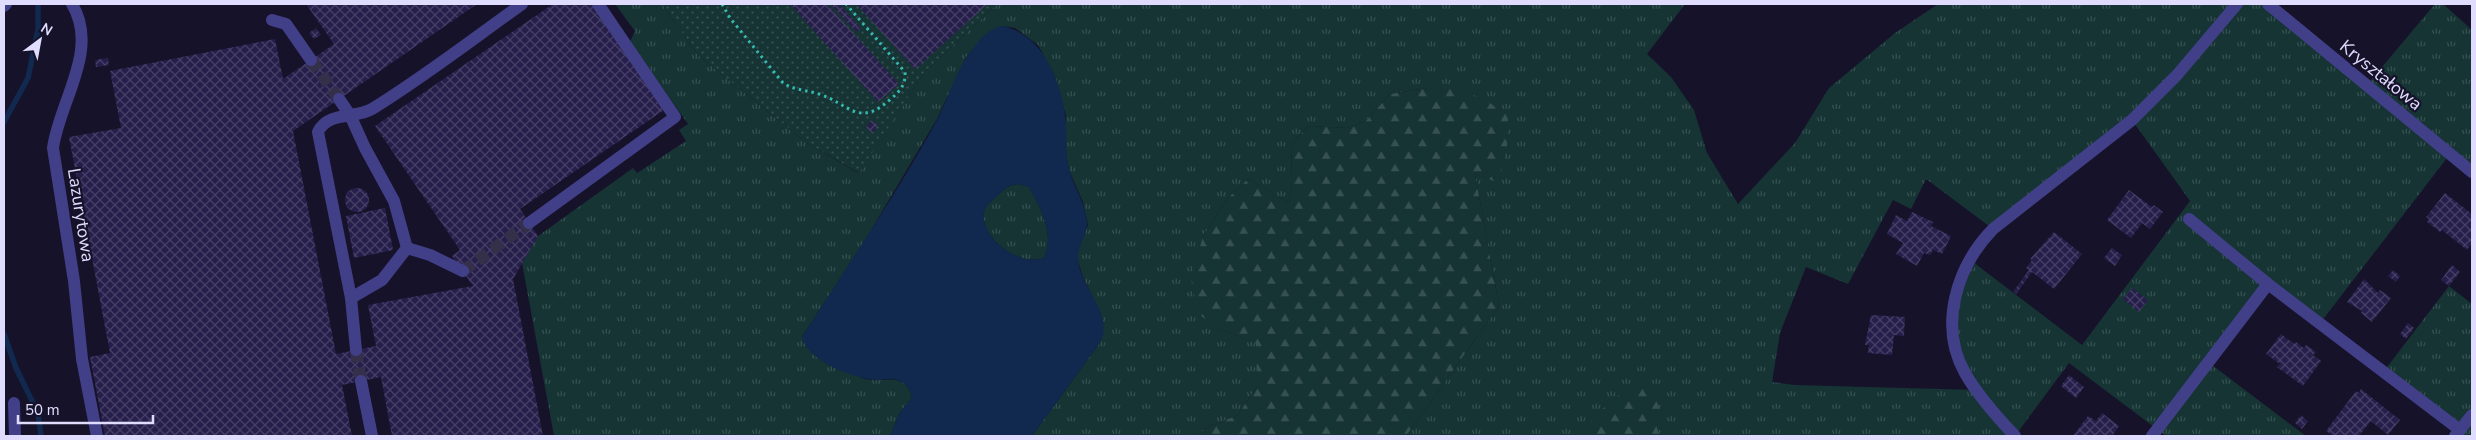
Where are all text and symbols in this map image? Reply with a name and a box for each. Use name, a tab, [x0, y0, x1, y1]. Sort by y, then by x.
north arrow	[15, 15, 65, 65]
text: N	[37, 19, 56, 40]
street label: Kryształowa	[2335, 34, 2427, 116]
street label: Lazurytowa	[62, 166, 100, 264]
scale bar	[18, 392, 152, 424]
text: 50 m	[25, 400, 60, 420]

